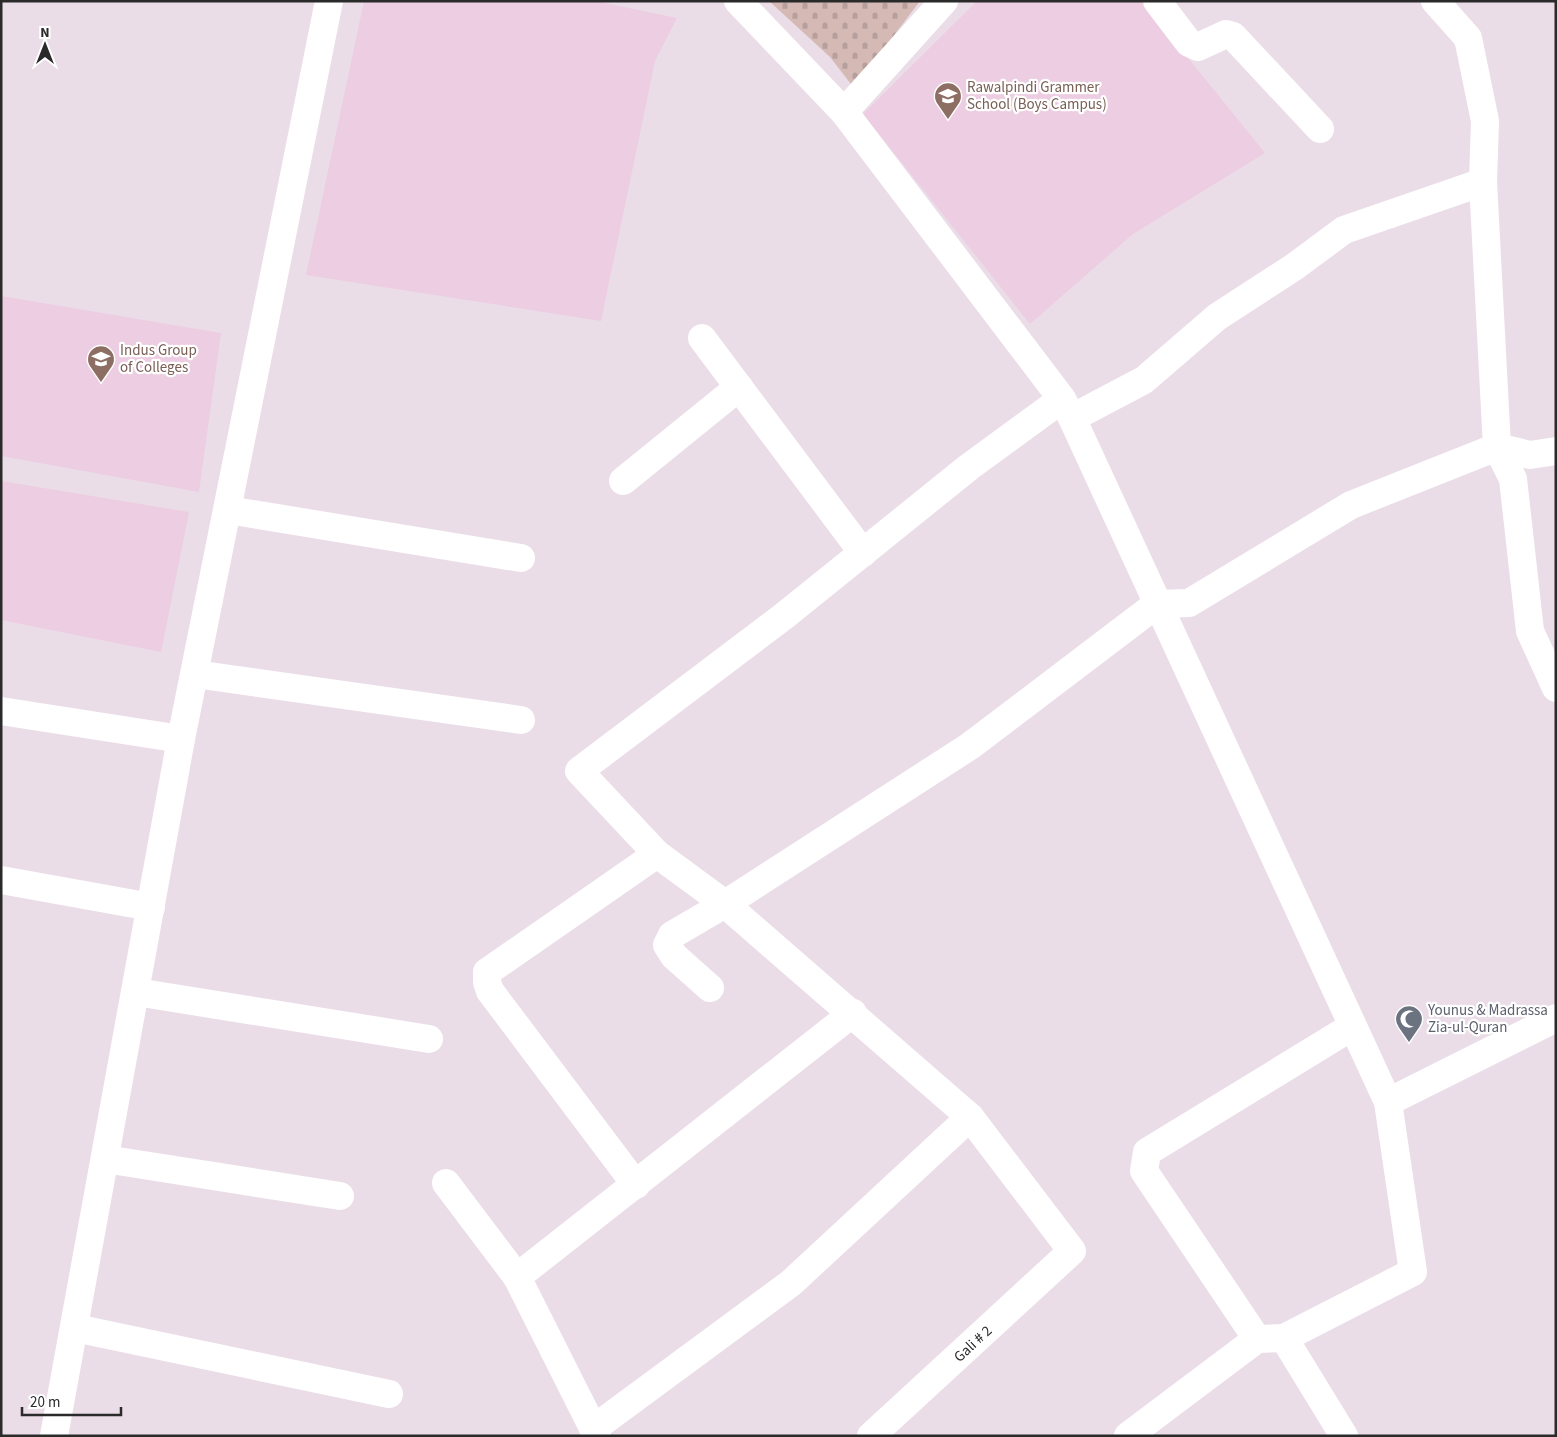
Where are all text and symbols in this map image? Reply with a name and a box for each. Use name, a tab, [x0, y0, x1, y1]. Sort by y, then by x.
north arrow	[20, 20, 70, 70]
text: N	[40, 23, 50, 43]
place label: Rawalpindi Grammer School (Boys Campus)	[967, 77, 1107, 115]
school or university icon: Rawalpindi Grammer School (Boys Campus)	[933, 81, 963, 120]
place label: Indus Group of Colleges	[120, 340, 197, 378]
school or university icon: Indus Group of Colleges	[86, 344, 116, 383]
place label: Younus & Madrassa Zia-ul-Quran	[1427, 1000, 1548, 1038]
mosque icon: Younus & Madrassa Zia-ul-Quran	[1394, 1004, 1424, 1043]
street label: Gali # 2	[949, 1321, 997, 1367]
scale bar	[22, 1384, 121, 1416]
text: 20 m	[30, 1392, 60, 1413]

